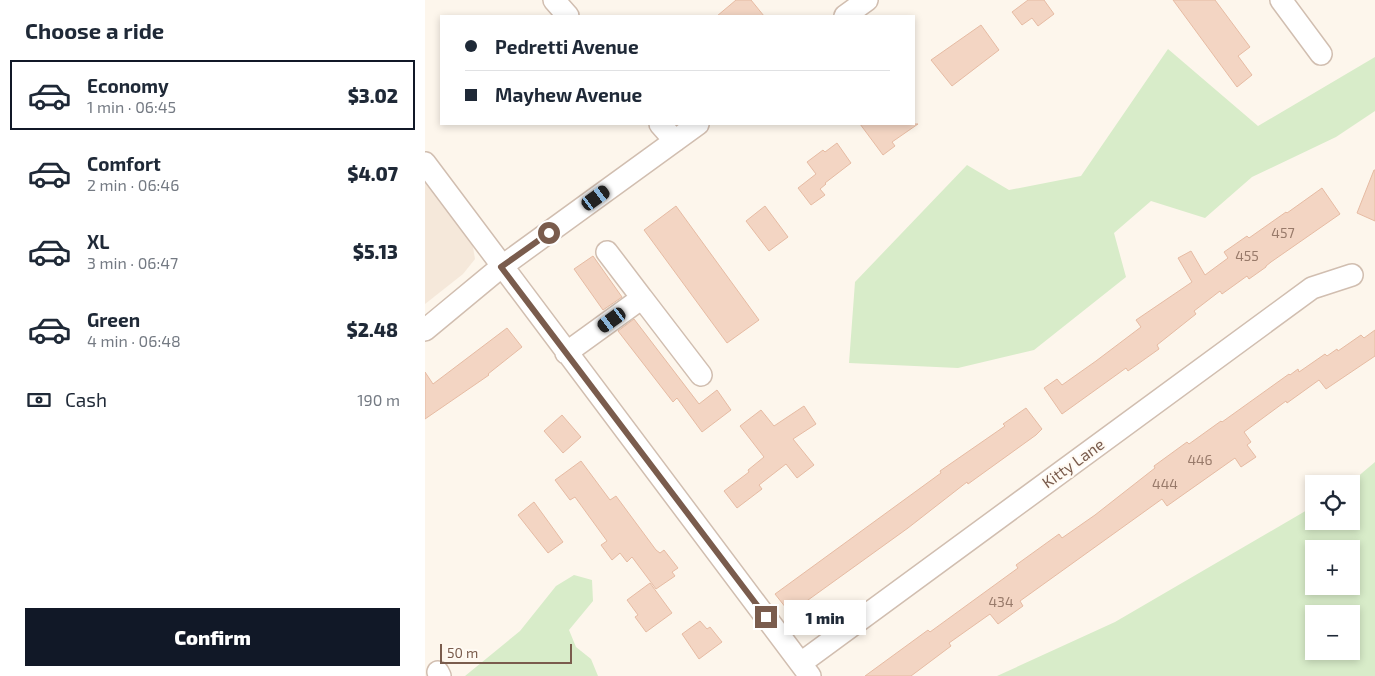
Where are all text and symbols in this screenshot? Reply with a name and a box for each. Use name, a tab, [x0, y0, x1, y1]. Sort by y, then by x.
text: Choose a ride	[25, 17, 164, 43]
text: Pedretti Avenue	[495, 35, 639, 58]
icon: car	[27, 73, 72, 118]
text: Economy	[87, 74, 169, 97]
text: Mayhew Avenue	[495, 83, 642, 106]
text: $3.02	[348, 84, 398, 107]
text: 1 min · 06:45	[87, 97, 176, 116]
icon: car	[27, 151, 72, 196]
text: Comfort	[87, 152, 161, 175]
text: $4.07	[347, 162, 398, 185]
text: 2 min · 06:46	[87, 175, 179, 194]
car	[579, 183, 612, 213]
route start	[538, 222, 560, 244]
house number: 457	[1271, 224, 1295, 241]
icon: car	[27, 229, 72, 274]
text: XL	[87, 230, 109, 253]
text: $5.13	[353, 240, 398, 263]
house number: 455	[1235, 247, 1259, 264]
text: 3 min · 06:47	[87, 253, 178, 272]
car	[595, 305, 628, 335]
icon: car	[27, 307, 72, 352]
text: Green	[87, 308, 140, 331]
text: $2.48	[347, 318, 398, 341]
text: 4 min · 06:48	[87, 331, 181, 350]
icon: cash	[25, 386, 53, 414]
text: Cash	[65, 388, 107, 411]
text: 190 m	[357, 390, 400, 409]
street label: Kitty Lane	[1038, 434, 1107, 492]
house number: 446	[1187, 451, 1213, 468]
house number: 444	[1152, 475, 1178, 492]
map controls	[1305, 475, 1360, 660]
button: locate	[1305, 475, 1360, 530]
button: +	[1305, 540, 1360, 595]
house number: 434	[988, 593, 1014, 610]
callout: 1 min	[783, 600, 866, 634]
button: −	[1305, 605, 1360, 660]
route end	[755, 606, 777, 628]
button: Confirm	[25, 608, 400, 666]
text: 1 min	[805, 608, 845, 627]
scale bar	[440, 641, 573, 664]
text: 50 m	[447, 644, 478, 661]

